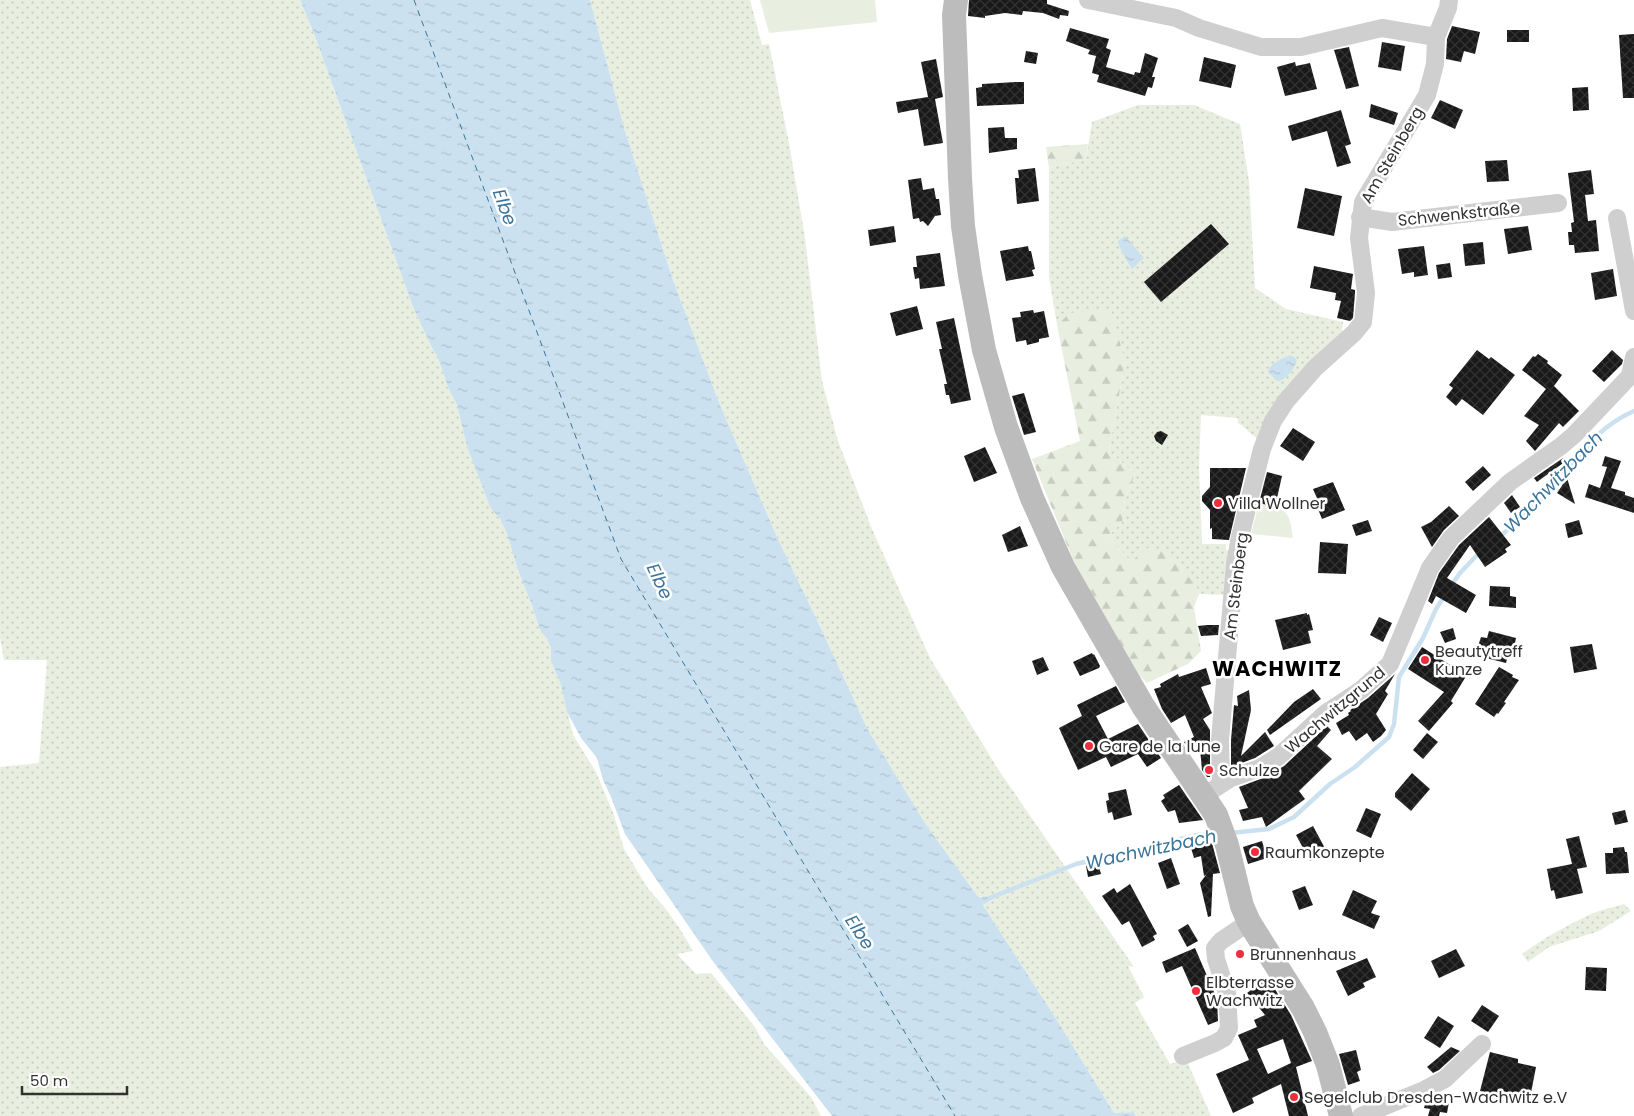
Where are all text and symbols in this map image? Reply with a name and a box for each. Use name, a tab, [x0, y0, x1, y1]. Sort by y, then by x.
street label: Am Steinberg	[1355, 102, 1429, 208]
water label: Elbe	[487, 185, 523, 229]
street label: Schwenkstraße	[1397, 196, 1521, 232]
water label: Wachwitzbach	[1498, 426, 1608, 538]
place label: Villa Wollner	[1228, 492, 1326, 515]
marker: Villa Wollner	[1212, 497, 1224, 509]
street label: Am Steinberg	[1218, 531, 1254, 641]
water label: Elbe	[641, 559, 679, 603]
place label: Beautytreff Kunze	[1435, 640, 1523, 681]
district label: WACHWITZ	[1212, 654, 1342, 683]
marker: Beautytreff Kunze	[1419, 654, 1431, 666]
street label: Wachwitzgrund	[1280, 661, 1390, 759]
place label: Gare de la lune	[1099, 735, 1221, 758]
marker: Gare de la lune	[1083, 740, 1095, 752]
place label: Schulze	[1219, 759, 1280, 782]
marker: Schulze	[1203, 764, 1215, 776]
water label: Wachwitzbach	[1083, 823, 1219, 875]
place label: Raumkonzepte	[1265, 841, 1385, 864]
marker: Raumkonzepte	[1249, 846, 1261, 858]
water label: Elbe	[839, 910, 881, 954]
place label: Brunnenhaus	[1250, 943, 1356, 966]
marker: Brunnenhaus	[1234, 948, 1246, 960]
place label: Elbterrasse Wachwitz	[1206, 971, 1294, 1012]
marker: Elbterrasse Wachwitz	[1190, 985, 1202, 997]
scale bar	[22, 1064, 128, 1096]
text: 50 m	[30, 1070, 68, 1091]
place label: Segelclub Dresden-Wachwitz e.V	[1304, 1086, 1567, 1109]
marker: Segelclub Dresden-Wachwitz e.V	[1288, 1091, 1300, 1103]

